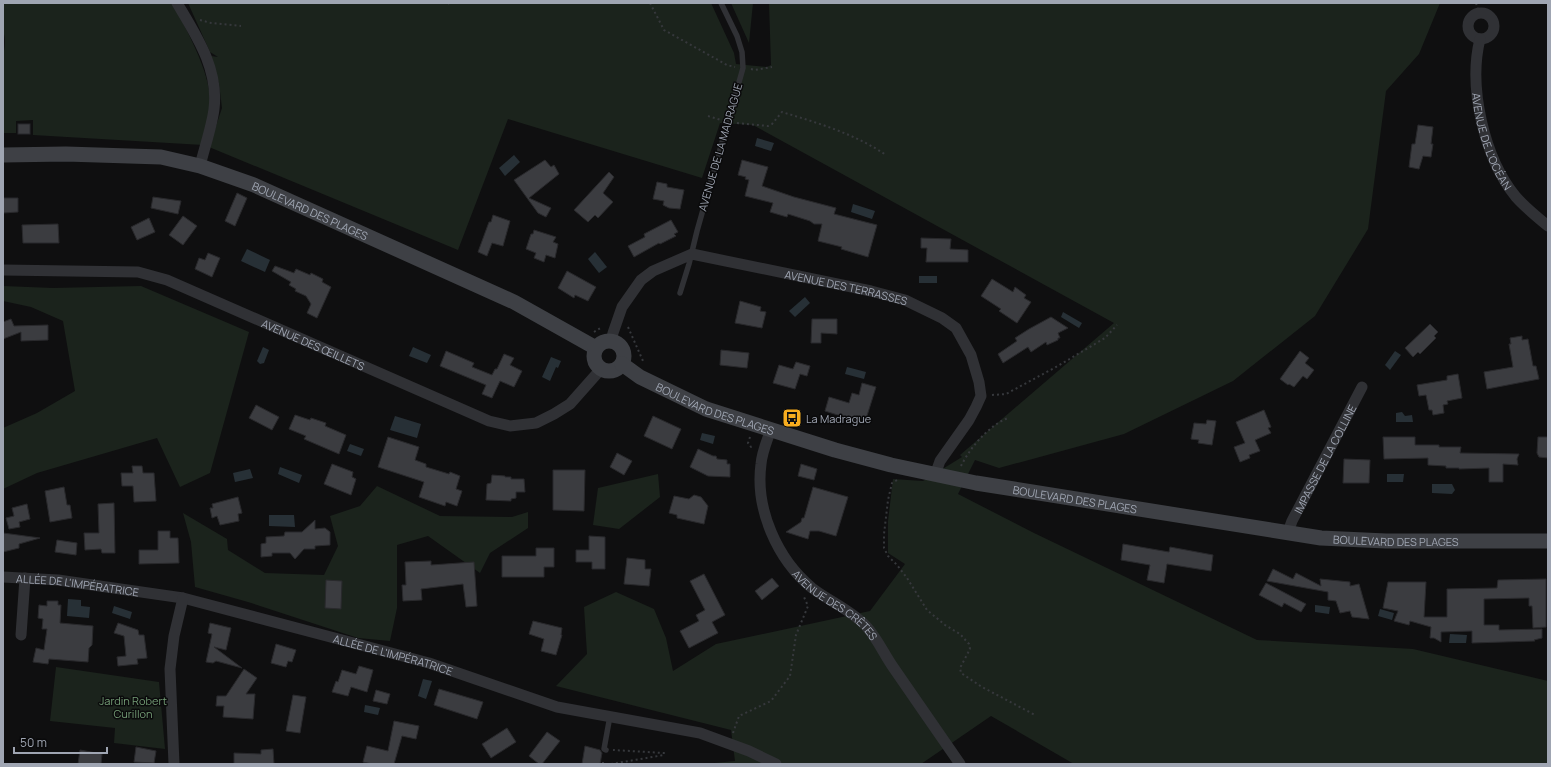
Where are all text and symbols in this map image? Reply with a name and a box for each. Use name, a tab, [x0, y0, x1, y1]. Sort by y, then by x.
street label: AVENUE DE LA MADRAGUE	[695, 81, 745, 213]
street label: AVENUE DE L'OCÉAN	[1469, 92, 1516, 193]
street label: BOULEVARD DES PLAGES	[250, 178, 371, 243]
street label: AVENUE DES TERRASSES	[784, 266, 909, 308]
street label: AVENUE DES ŒILLETS	[260, 315, 368, 373]
street label: BOULEVARD DES PLAGES	[654, 379, 776, 438]
street label: IMPASSE DE LA COLLINE	[1290, 402, 1359, 516]
bus stop icon: La Madrague	[781, 407, 803, 429]
place label: La Madrague	[806, 411, 872, 426]
street label: BOULEVARD DES PLAGES	[1012, 481, 1138, 516]
street label: BOULEVARD DES PLAGES	[1333, 531, 1459, 549]
street label: AVENUE DES CRÊTES	[790, 566, 882, 643]
street label: ALLÉE DE L'IMPÉRATRICE	[16, 570, 140, 599]
street label: ALLÉE DE L'IMPÉRATRICE	[332, 631, 455, 678]
park label: Jardin Robert Curillon	[99, 693, 167, 721]
scale bar	[14, 729, 107, 755]
text: 50 m	[20, 734, 47, 751]

